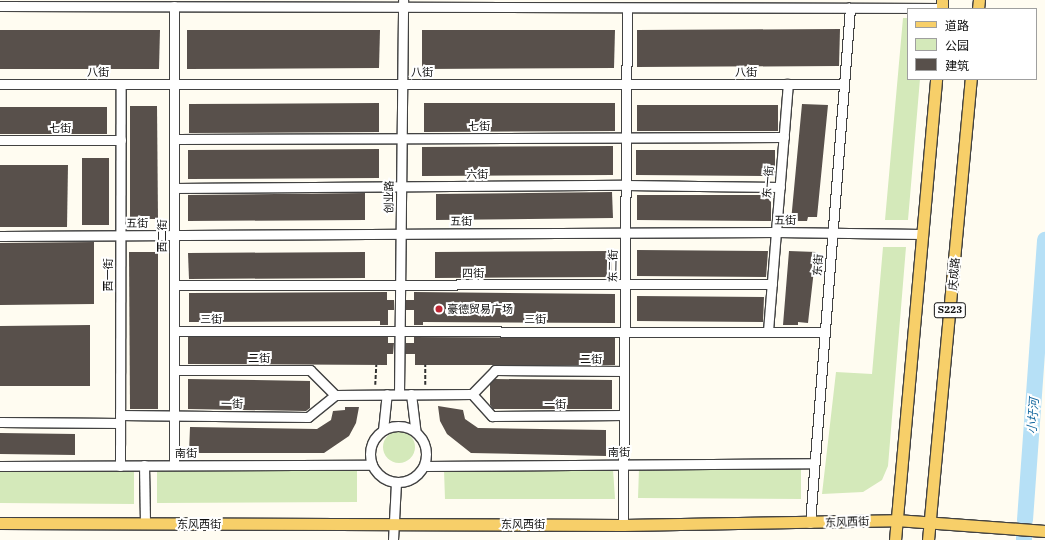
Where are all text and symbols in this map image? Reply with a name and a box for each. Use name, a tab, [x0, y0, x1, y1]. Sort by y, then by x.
legend	[907, 8, 1037, 80]
text: 道路	[945, 18, 969, 33]
text: 公园	[945, 38, 969, 53]
text: 建筑	[945, 58, 969, 73]
street label: 八街	[87, 65, 109, 79]
street label: 八街	[411, 65, 433, 79]
street label: 八街	[735, 65, 757, 79]
street label: 七街	[468, 119, 490, 133]
street label: 七街	[49, 121, 71, 135]
street label: 东一街	[760, 165, 776, 199]
street label: 六街	[466, 167, 488, 181]
street label: 创业路	[382, 180, 396, 214]
street label: 五街	[774, 213, 796, 227]
street label: 五街	[450, 214, 472, 228]
street label: 五街	[126, 216, 148, 230]
street label: 西二街	[155, 220, 169, 252]
street label: 东二街	[606, 249, 620, 283]
street label: 东街	[811, 254, 825, 276]
street label: 庆成路	[946, 257, 962, 291]
street label: 西一街	[101, 259, 115, 291]
street label: 四街	[462, 266, 484, 280]
place label: 豪德贸易广场	[447, 302, 513, 316]
road number: S223	[933, 302, 967, 318]
marker: 豪德贸易广场	[434, 304, 444, 314]
street label: 三街	[200, 312, 222, 326]
street label: 三街	[524, 312, 546, 326]
street label: 二街	[248, 351, 270, 365]
street label: 二街	[580, 352, 602, 366]
street label: 一街	[221, 397, 243, 411]
street label: 一街	[544, 397, 566, 411]
water label: 小圩河	[1025, 398, 1041, 434]
street label: 南街	[608, 445, 630, 459]
street label: 南街	[175, 446, 197, 460]
street label: 东风西街	[825, 515, 869, 529]
street label: 东风西街	[177, 517, 221, 531]
street label: 东风西街	[501, 517, 545, 531]

